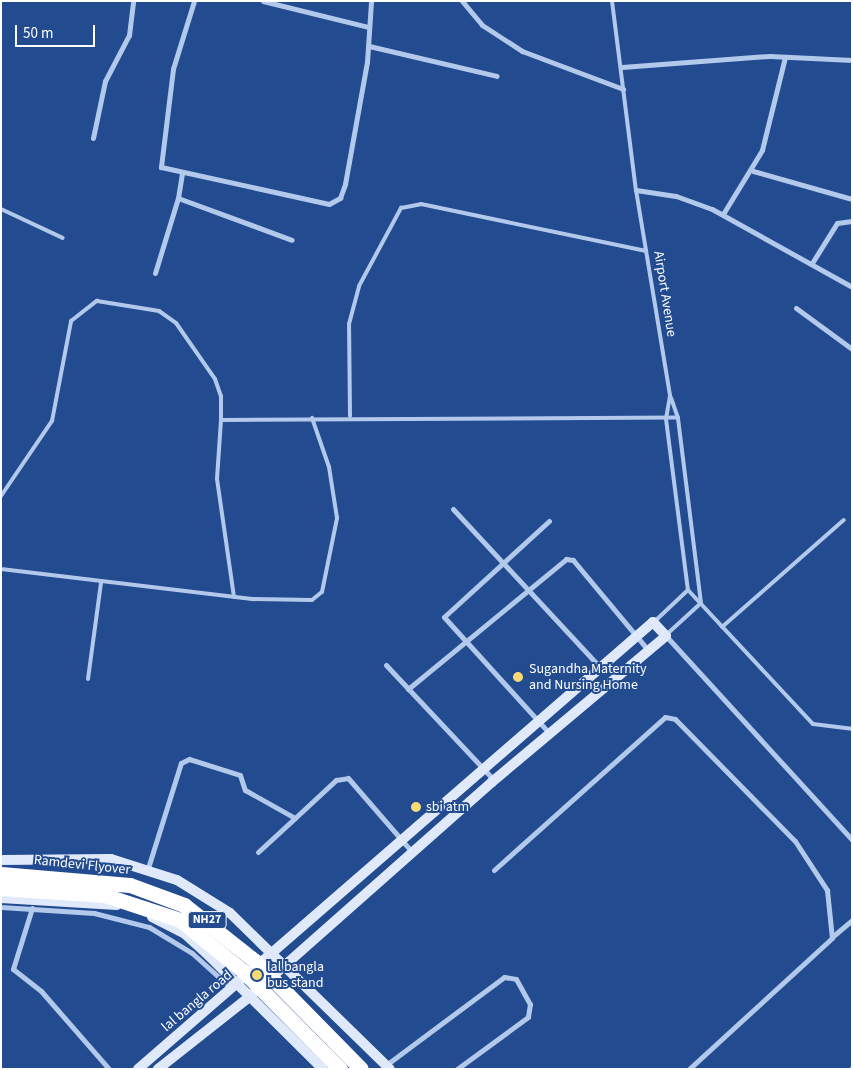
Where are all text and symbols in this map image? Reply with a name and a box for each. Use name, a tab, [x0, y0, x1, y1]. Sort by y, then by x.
scale bar	[18, 15, 98, 47]
text: 50 m	[23, 23, 53, 44]
street label: Airport Avenue	[650, 250, 680, 338]
place label: Sugandha Maternity and Nursing Home	[529, 661, 647, 694]
marker: Sugandha Maternity and Nursing Home	[511, 670, 525, 684]
place label: sbi atm	[426, 799, 469, 815]
marker: sbi atm	[410, 801, 422, 813]
street label: Ramdevi Flyover	[33, 852, 131, 878]
road number: NH27	[187, 910, 227, 930]
place label: lal bangla bus stand	[267, 959, 324, 992]
street label: lal bangla road	[158, 967, 236, 1035]
marker: lal bangla bus stand	[251, 969, 263, 981]

